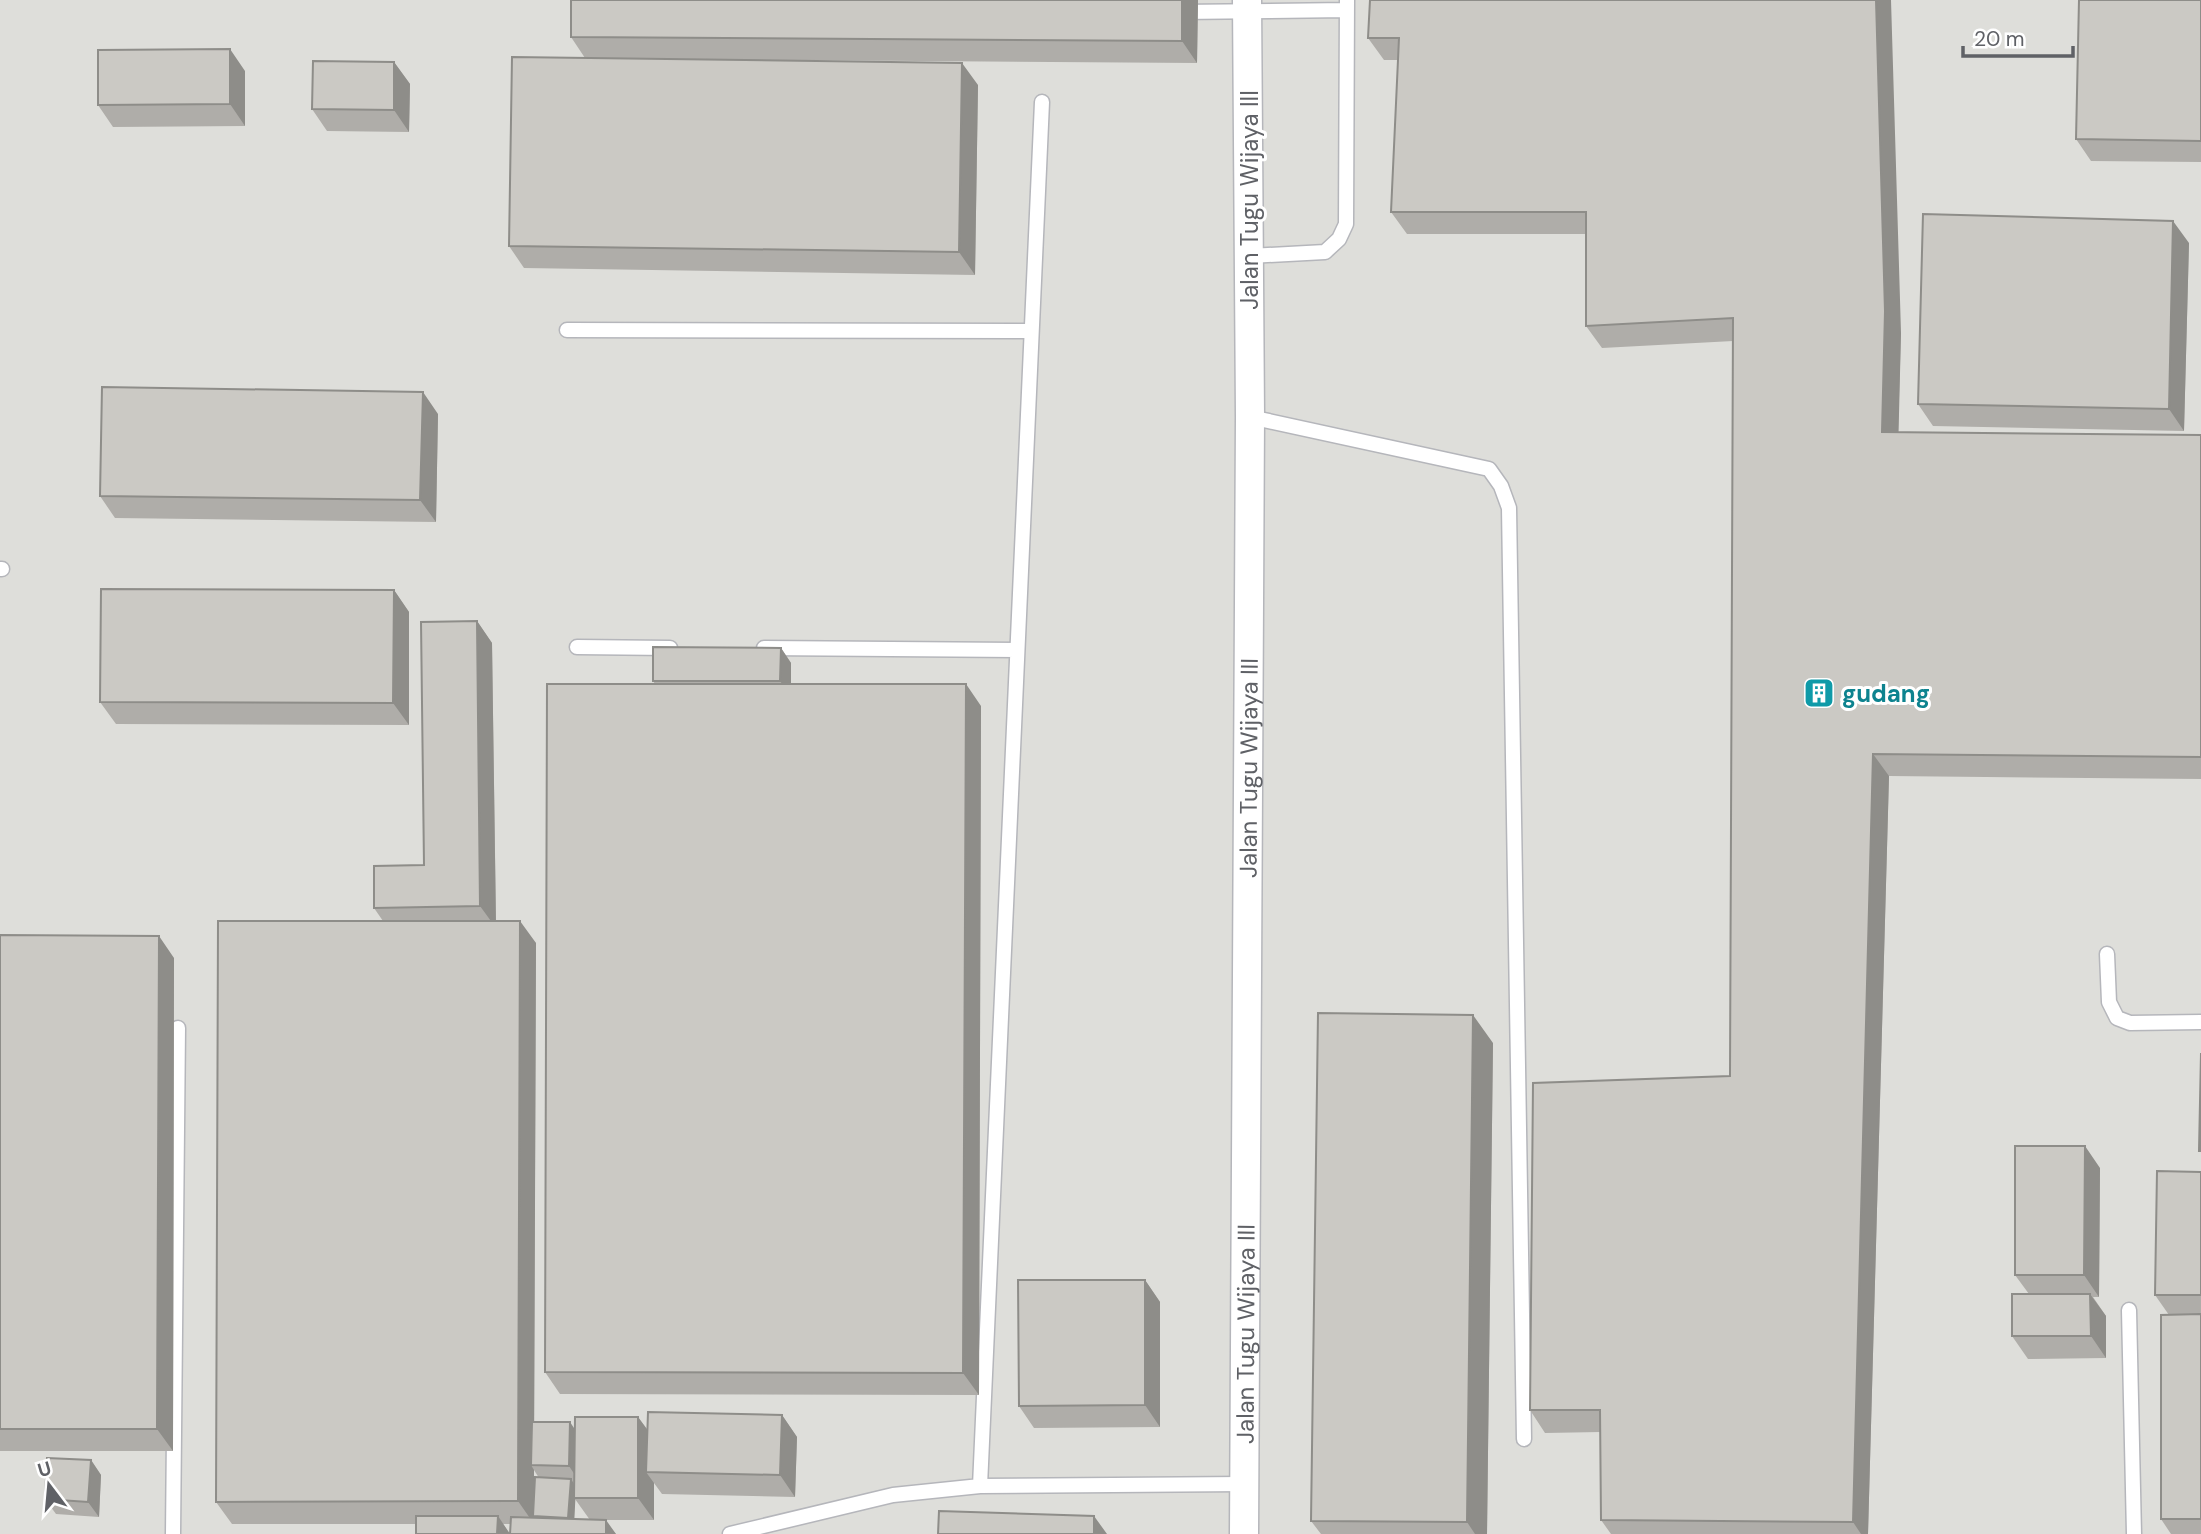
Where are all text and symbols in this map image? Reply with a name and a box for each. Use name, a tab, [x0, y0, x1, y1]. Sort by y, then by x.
scale bar	[1963, 14, 2073, 58]
text: 20 m	[1974, 25, 2025, 53]
street label: Jalan Tugu Wijaya III	[1234, 90, 1265, 310]
street label: Jalan Tugu Wijaya III	[1232, 658, 1264, 878]
building icon: gudang	[1802, 676, 1836, 710]
place label: gudang	[1842, 678, 1930, 709]
street label: Jalan Tugu Wijaya III	[1229, 1224, 1261, 1444]
north arrow	[14, 1450, 84, 1520]
text: U	[35, 1455, 54, 1483]

